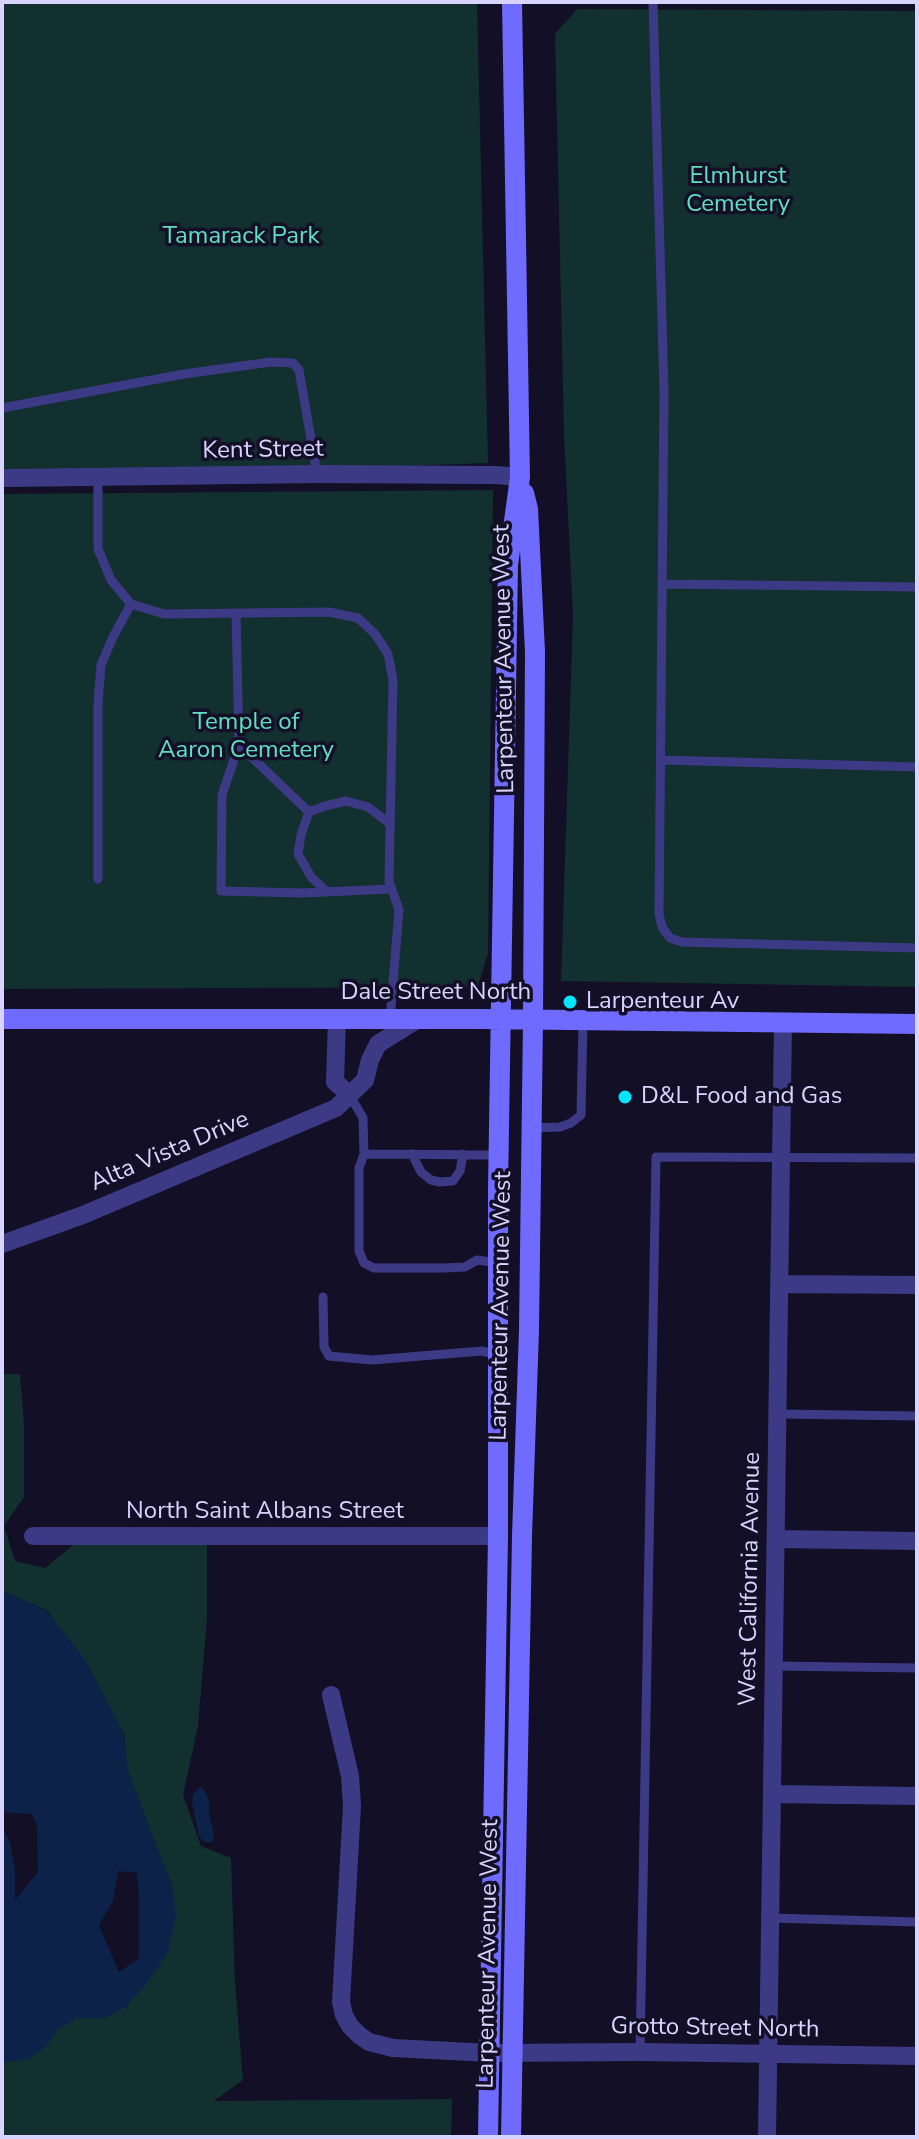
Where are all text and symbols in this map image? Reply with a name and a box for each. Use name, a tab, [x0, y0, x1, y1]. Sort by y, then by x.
park label: Elmhurst Cemetery	[686, 163, 790, 219]
park label: Tamarack Park	[163, 223, 319, 251]
street label: Kent Street	[202, 436, 324, 466]
street label: Larpenteur Avenue West	[488, 524, 522, 794]
park label: Temple of Aaron Cemetery	[158, 709, 334, 765]
street label: Dale Street North	[341, 979, 531, 1007]
place label: Larpenteur Av	[586, 988, 739, 1016]
marker: Larpenteur Av	[561, 993, 579, 1011]
place label: D&L Food and Gas	[641, 1083, 842, 1111]
marker: D&L Food and Gas	[616, 1088, 634, 1106]
street label: Alta Vista Drive	[86, 1106, 254, 1198]
street label: Larpenteur Avenue West	[485, 1171, 519, 1441]
street label: West California Avenue	[734, 1452, 768, 1706]
street label: North Saint Albans Street	[126, 1498, 404, 1526]
street label: Larpenteur Avenue West	[472, 1819, 506, 2089]
street label: Grotto Street North	[610, 2013, 820, 2045]

